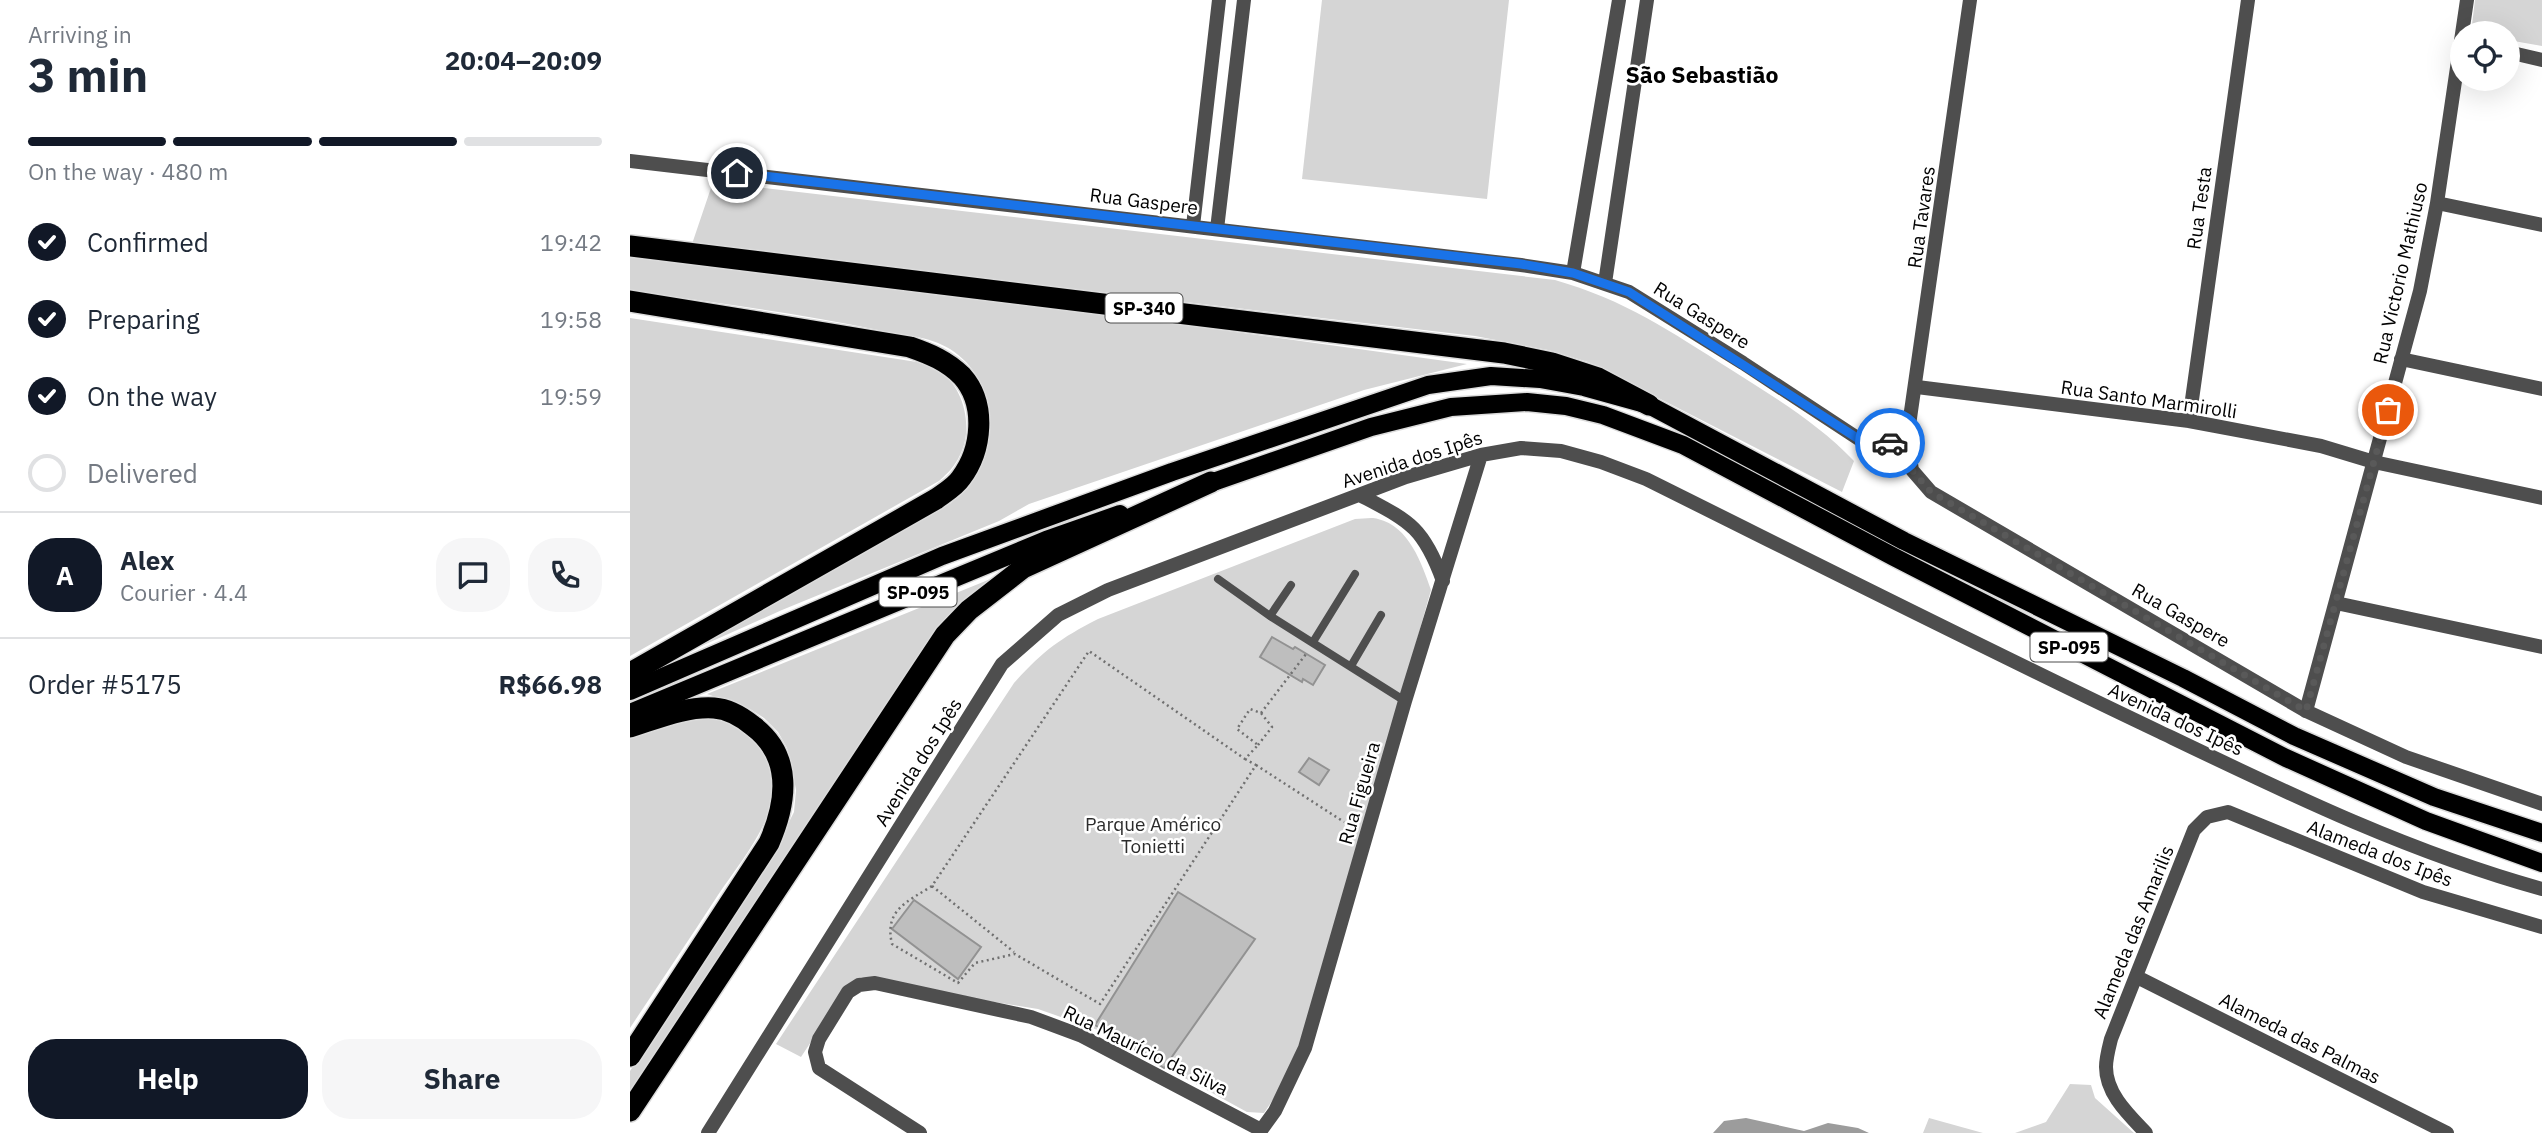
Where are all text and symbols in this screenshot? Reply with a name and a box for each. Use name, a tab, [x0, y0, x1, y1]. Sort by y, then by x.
text: Arriving in	[28, 19, 132, 49]
map controls	[2450, 21, 2520, 91]
button: locate	[2450, 21, 2520, 91]
text: 20:04–20:09	[445, 43, 602, 77]
text: 3 min	[28, 45, 148, 105]
district label: São Sebastião	[1625, 59, 1779, 89]
pin	[707, 143, 767, 203]
icon: home	[718, 154, 756, 192]
text: On the way · 480 m	[28, 156, 228, 186]
street label: Rua Tavares	[1902, 164, 1940, 270]
street label: Rua Testa	[2181, 165, 2217, 251]
street label: Rua Victorio Mathiuso	[2367, 180, 2433, 366]
street label: Rua Gaspere	[1088, 182, 1200, 220]
icon: check	[28, 223, 66, 261]
text: Confirmed	[87, 225, 209, 259]
text: 19:42	[540, 227, 602, 257]
street label: Rua Gaspere	[1649, 276, 1755, 354]
road number: SP-340	[1106, 294, 1182, 322]
icon: check	[28, 300, 66, 338]
text: Preparing	[87, 302, 200, 336]
text: 19:58	[540, 304, 602, 334]
street label: Rua Santo Marmirolli	[2059, 375, 2239, 423]
icon: check	[28, 377, 66, 415]
text: On the way	[87, 379, 217, 413]
pin	[2358, 380, 2418, 440]
text: 19:59	[540, 381, 602, 411]
icon: bag	[2369, 391, 2407, 429]
courier	[1855, 408, 1925, 478]
icon: car	[1871, 424, 1909, 462]
street label: Avenida dos Ipês	[1339, 425, 1485, 493]
text: Delivered	[87, 456, 198, 490]
button: chat	[436, 538, 510, 612]
button: phone	[528, 538, 602, 612]
text: Alex	[120, 543, 174, 577]
text: A	[56, 558, 74, 592]
text: Courier · 4.4	[120, 577, 248, 607]
street label: Rua Gaspere	[2128, 577, 2234, 653]
road number: SP-095	[880, 578, 956, 606]
road number: SP-095	[2030, 632, 2108, 662]
text: Order #5175	[28, 667, 182, 701]
text: R$66.98	[498, 667, 602, 701]
street label: Avenida dos Ipês	[2105, 677, 2247, 761]
street label: Avenida dos Ipês	[869, 694, 967, 830]
street label: Rua Figueira	[1333, 739, 1385, 847]
park label: Parque Américo Tonietti	[1085, 812, 1221, 858]
street label: Alameda dos Ipês	[2304, 814, 2456, 892]
street label: Alameda das Amarilis	[2087, 842, 2179, 1022]
street label: Alameda das Palmas	[2215, 987, 2385, 1089]
street label: Rua Maurício da Silva	[1059, 1000, 1233, 1100]
button: Help	[28, 1039, 308, 1119]
button: Share	[322, 1039, 602, 1119]

